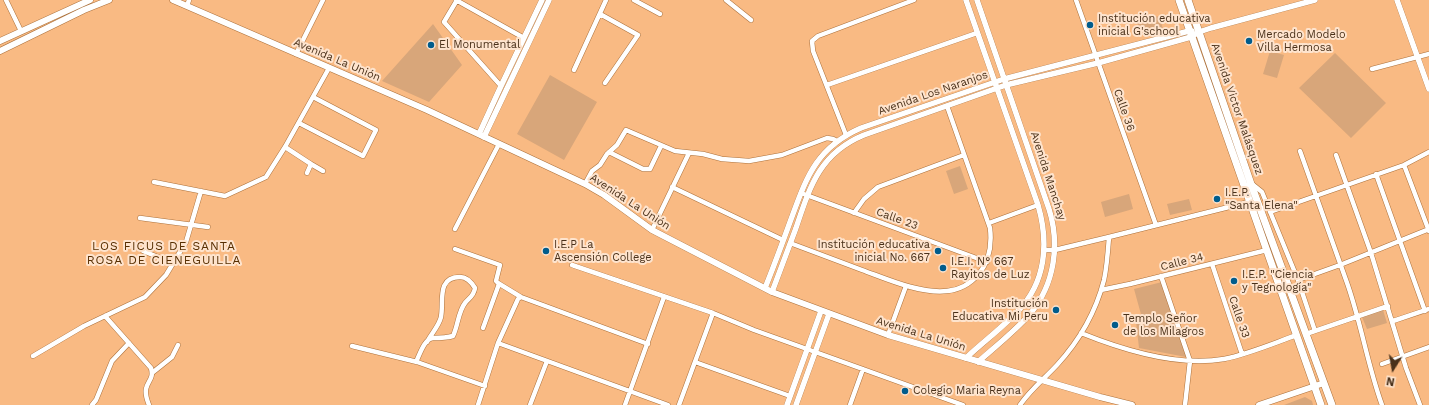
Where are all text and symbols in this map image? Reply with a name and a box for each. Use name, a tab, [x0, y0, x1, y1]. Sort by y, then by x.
place label: Institución educativa inicial G'school	[1098, 12, 1211, 38]
marker: Institución educativa inicial G'school	[1085, 20, 1095, 30]
place label: Mercado Modelo Villa Hermosa	[1257, 28, 1346, 54]
street label: Avenida La Unión	[292, 36, 382, 84]
marker: Mercado Modelo Villa Hermosa	[1244, 36, 1254, 46]
place label: El Monumental	[439, 38, 520, 52]
marker: El Monumental	[426, 40, 436, 50]
street label: Avenida Victor Malásquez	[1208, 42, 1266, 176]
street label: Avenida Los Naranjos	[876, 68, 990, 118]
street label: Calle 36	[1111, 87, 1137, 133]
street label: Avenida Manchay	[1027, 130, 1069, 222]
street label: Avenida La Unión	[587, 171, 673, 233]
place label: I.E.P. "Santa Elena"	[1225, 186, 1298, 212]
marker: I.E.P. "Santa Elena"	[1212, 194, 1222, 204]
street label: Calle 23	[874, 205, 920, 233]
place label: I.E.P La Ascensión College	[554, 238, 652, 264]
place label: Institución educativa inicial No. 667	[817, 238, 930, 264]
district label: LOS FICUS DE SANTA ROSA DE CIENEGUILLA	[87, 239, 241, 267]
marker: I.E.P La Ascensión College	[541, 246, 551, 256]
marker: Institución educativa inicial No. 667	[933, 246, 943, 256]
street label: Calle 34	[1159, 250, 1205, 274]
place label: I.E.I. N° 667 Rayitos de Luz	[951, 255, 1030, 281]
marker: I.E.I. N° 667 Rayitos de Luz	[938, 263, 948, 273]
place label: I.E.P. "Ciencia y Tegnología"	[1242, 268, 1314, 294]
marker: I.E.P. "Ciencia y Tegnología"	[1229, 276, 1239, 286]
street label: Calle 33	[1226, 294, 1252, 340]
place label: Institución Educativa Mi Peru	[952, 297, 1048, 323]
marker: Institución Educativa Mi Peru	[1051, 305, 1061, 315]
place label: Templo Señor de los Milagros	[1123, 312, 1204, 338]
street label: Avenida La Unión	[875, 314, 967, 354]
marker: Templo Señor de los Milagros	[1110, 320, 1120, 330]
north arrow	[1373, 349, 1413, 389]
text: N	[1385, 374, 1396, 388]
place label: Colegio Maria Reyna	[913, 384, 1021, 398]
marker: Colegio Maria Reyna	[900, 386, 910, 396]

